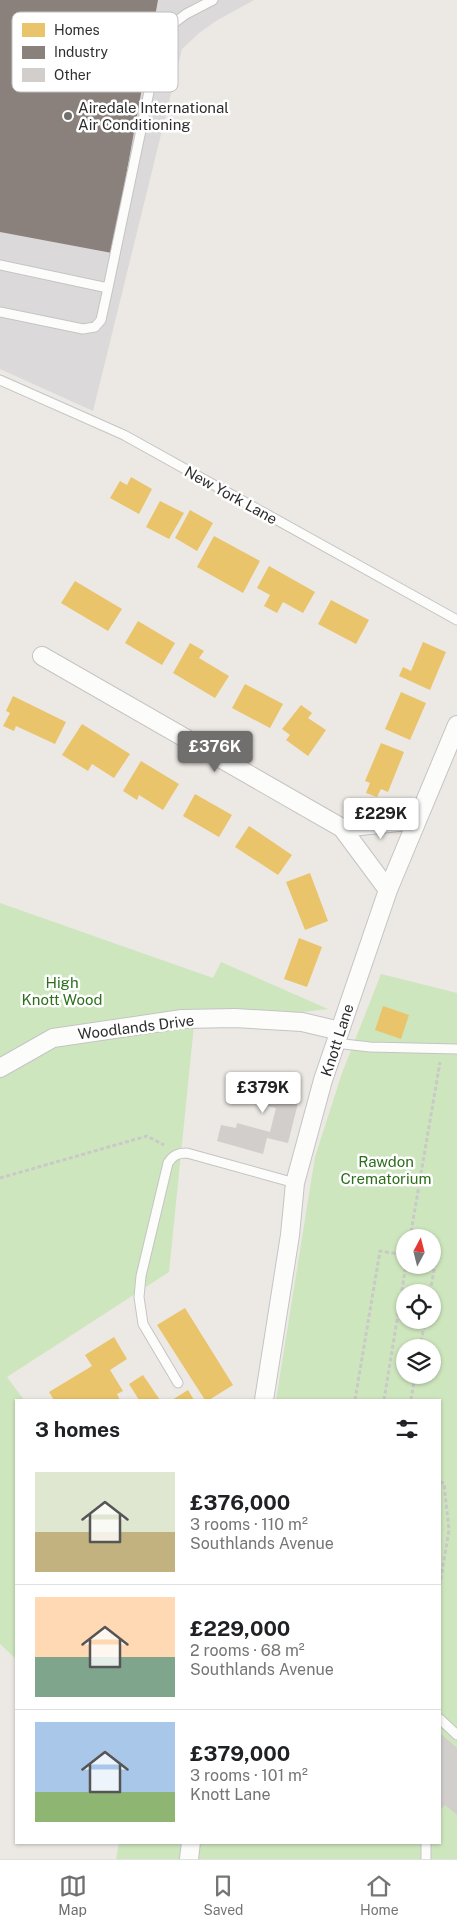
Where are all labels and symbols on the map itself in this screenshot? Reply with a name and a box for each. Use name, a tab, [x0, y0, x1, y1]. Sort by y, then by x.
legend	[12, 12, 178, 92]
text: Homes	[54, 22, 100, 38]
text: Industry	[54, 44, 109, 60]
text: Other	[54, 67, 91, 83]
place label: Airedale International Air Conditioning	[78, 99, 229, 133]
marker: Airedale International Air Conditioning	[62, 110, 74, 122]
street label: New York Lane	[182, 463, 280, 527]
pin: £376K	[180, 730, 250, 773]
pin: £229K	[346, 798, 416, 840]
park label: High Knott Wood	[22, 974, 102, 1008]
street label: Knott Lane	[317, 1001, 357, 1079]
street label: Woodlands Drive	[77, 1011, 195, 1043]
pin: £379K	[228, 1072, 298, 1114]
park label: Rawdon Crematorium	[341, 1153, 431, 1187]
north arrow	[396, 1229, 441, 1274]

